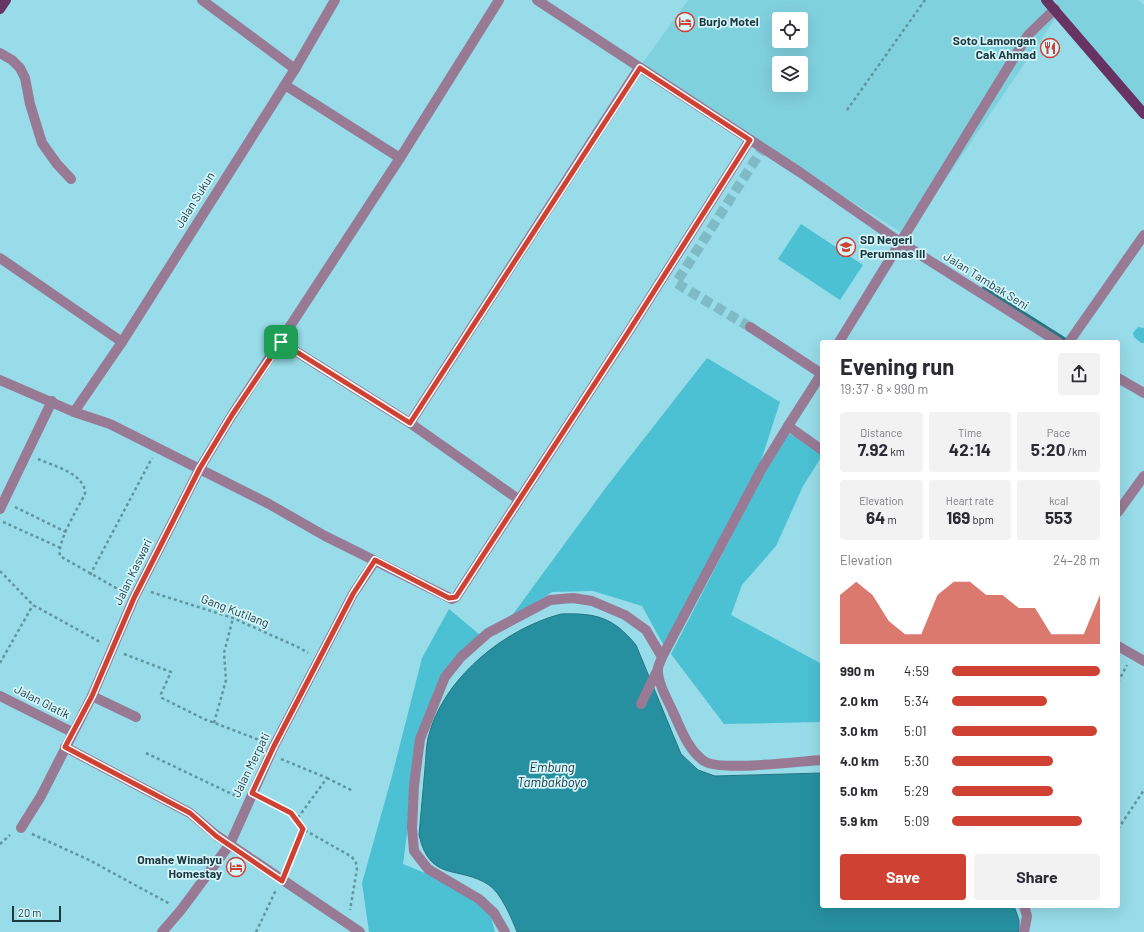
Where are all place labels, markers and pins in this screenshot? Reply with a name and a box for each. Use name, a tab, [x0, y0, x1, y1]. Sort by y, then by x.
hotel icon: Burjo Motel	[674, 11, 696, 33]
place label: Burjo Motel	[699, 14, 759, 28]
place label: Soto Lamongan Cak Ahmad	[953, 33, 1036, 61]
restaurant icon: Soto Lamongan Cak Ahmad	[1039, 37, 1061, 59]
place label: SD Negeri Perumnas III	[860, 232, 925, 260]
school or university icon: SD Negeri Perumnas III	[835, 236, 857, 258]
pin	[264, 325, 298, 359]
place label: Omahe Winahyu Homestay	[137, 852, 222, 880]
hotel icon: Omahe Winahyu Homestay	[225, 856, 247, 878]

